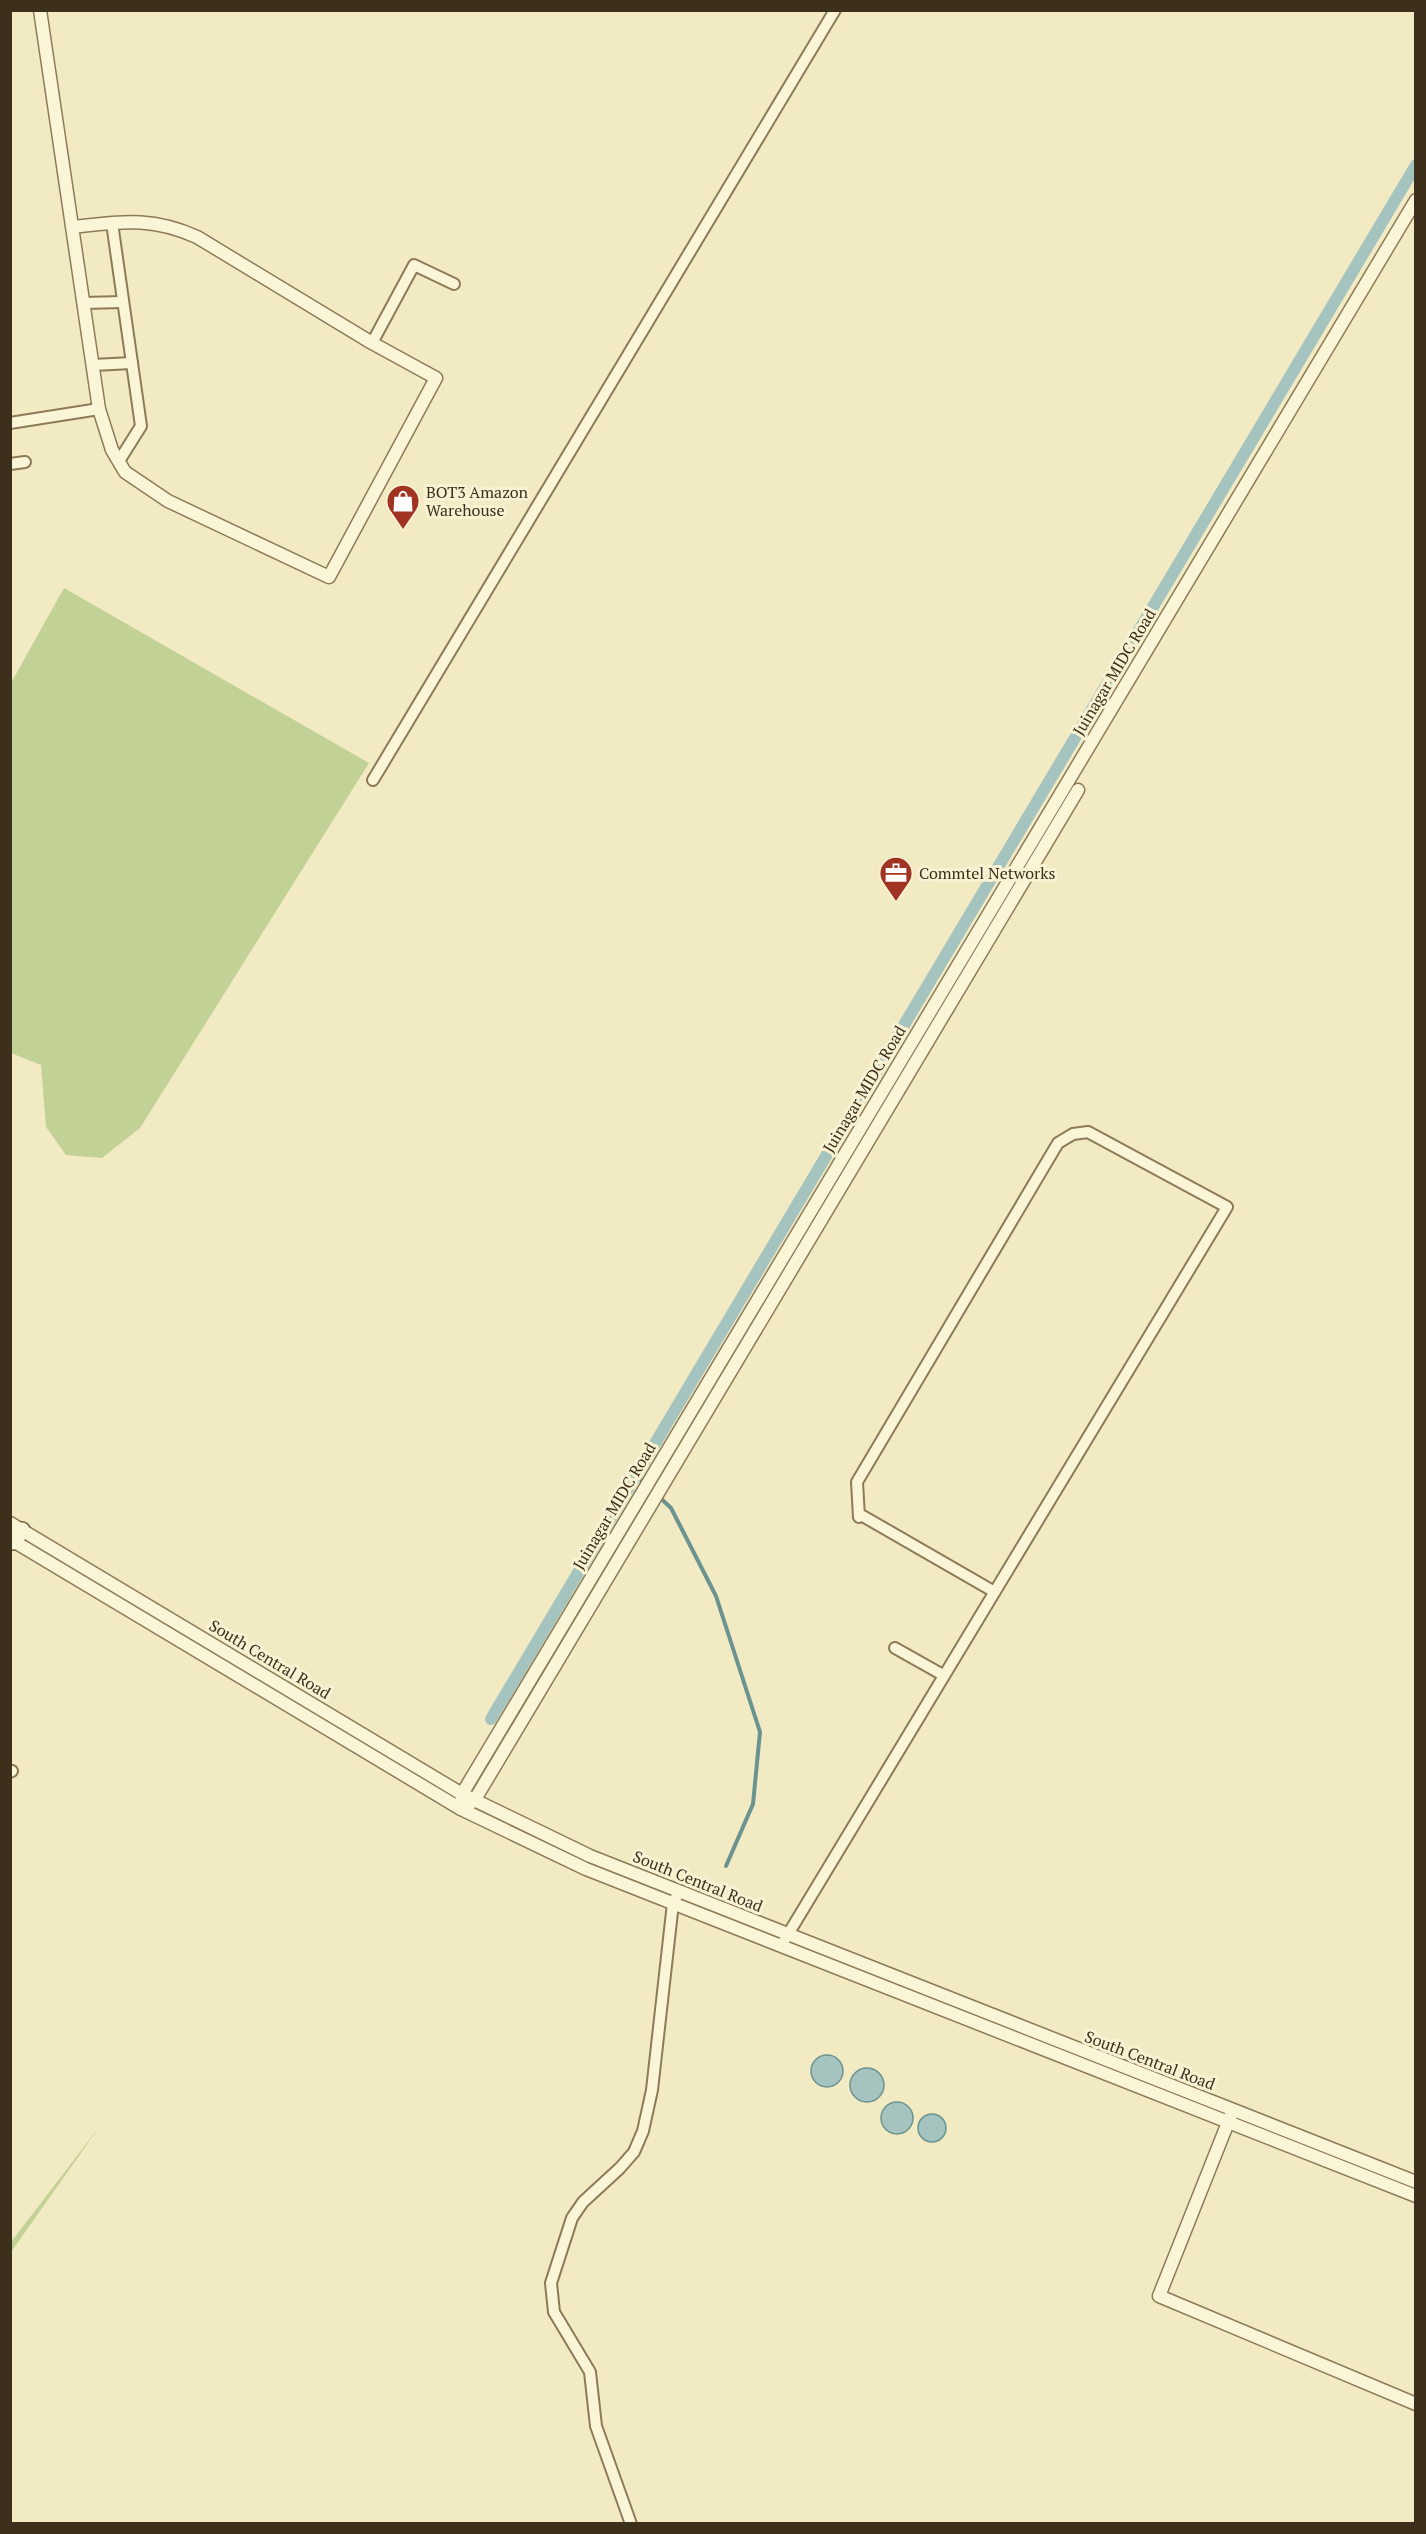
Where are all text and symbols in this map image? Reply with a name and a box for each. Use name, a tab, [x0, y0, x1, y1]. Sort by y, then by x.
place label: BOT3 Amazon Warehouse	[426, 481, 529, 521]
shop icon: BOT3 Amazon Warehouse	[385, 483, 421, 530]
street label: Juinagar MIDC Road	[1067, 604, 1161, 740]
office icon: Commtel Networks	[878, 855, 914, 902]
place label: Commtel Networks	[919, 862, 1055, 884]
street label: Juinagar MIDC Road	[817, 1021, 911, 1157]
street label: Juinagar MIDC Road	[567, 1438, 661, 1574]
street label: South Central Road	[205, 1614, 335, 1704]
street label: South Central Road	[630, 1845, 766, 1917]
street label: South Central Road	[1082, 2025, 1218, 2095]

